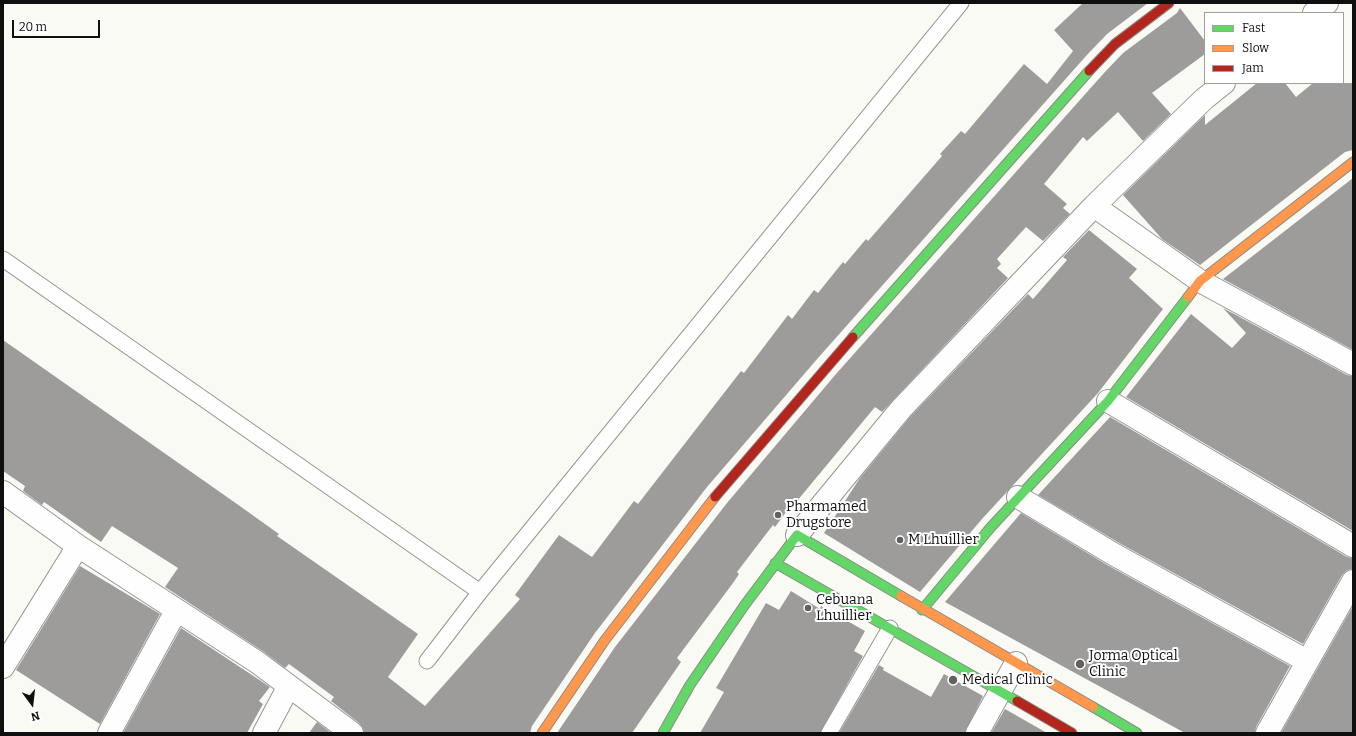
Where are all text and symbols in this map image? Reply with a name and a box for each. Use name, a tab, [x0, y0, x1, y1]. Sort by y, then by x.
scale bar	[14, 12, 102, 38]
legend	[1204, 12, 1344, 84]
text: 20 m	[19, 20, 47, 34]
text: Fast	[1242, 21, 1265, 35]
text: Slow	[1242, 41, 1269, 55]
text: Jam	[1242, 61, 1264, 75]
place label: Pharmamed Drugstore	[786, 499, 867, 532]
marker: Pharmamed Drugstore	[773, 510, 783, 520]
place label: M Lhuillier	[908, 532, 979, 548]
marker: M Lhuillier	[895, 535, 905, 545]
place label: Cebuana Lhuillier	[816, 592, 873, 624]
marker: Cebuana Lhuillier	[803, 603, 813, 613]
place label: Jorma Optical Clinic	[1089, 648, 1178, 680]
marker: Jorma Optical Clinic	[1074, 658, 1086, 670]
place label: Medical Clinic	[962, 672, 1053, 688]
marker: Medical Clinic	[947, 674, 959, 686]
north arrow	[12, 684, 52, 724]
text: N	[29, 709, 41, 723]

